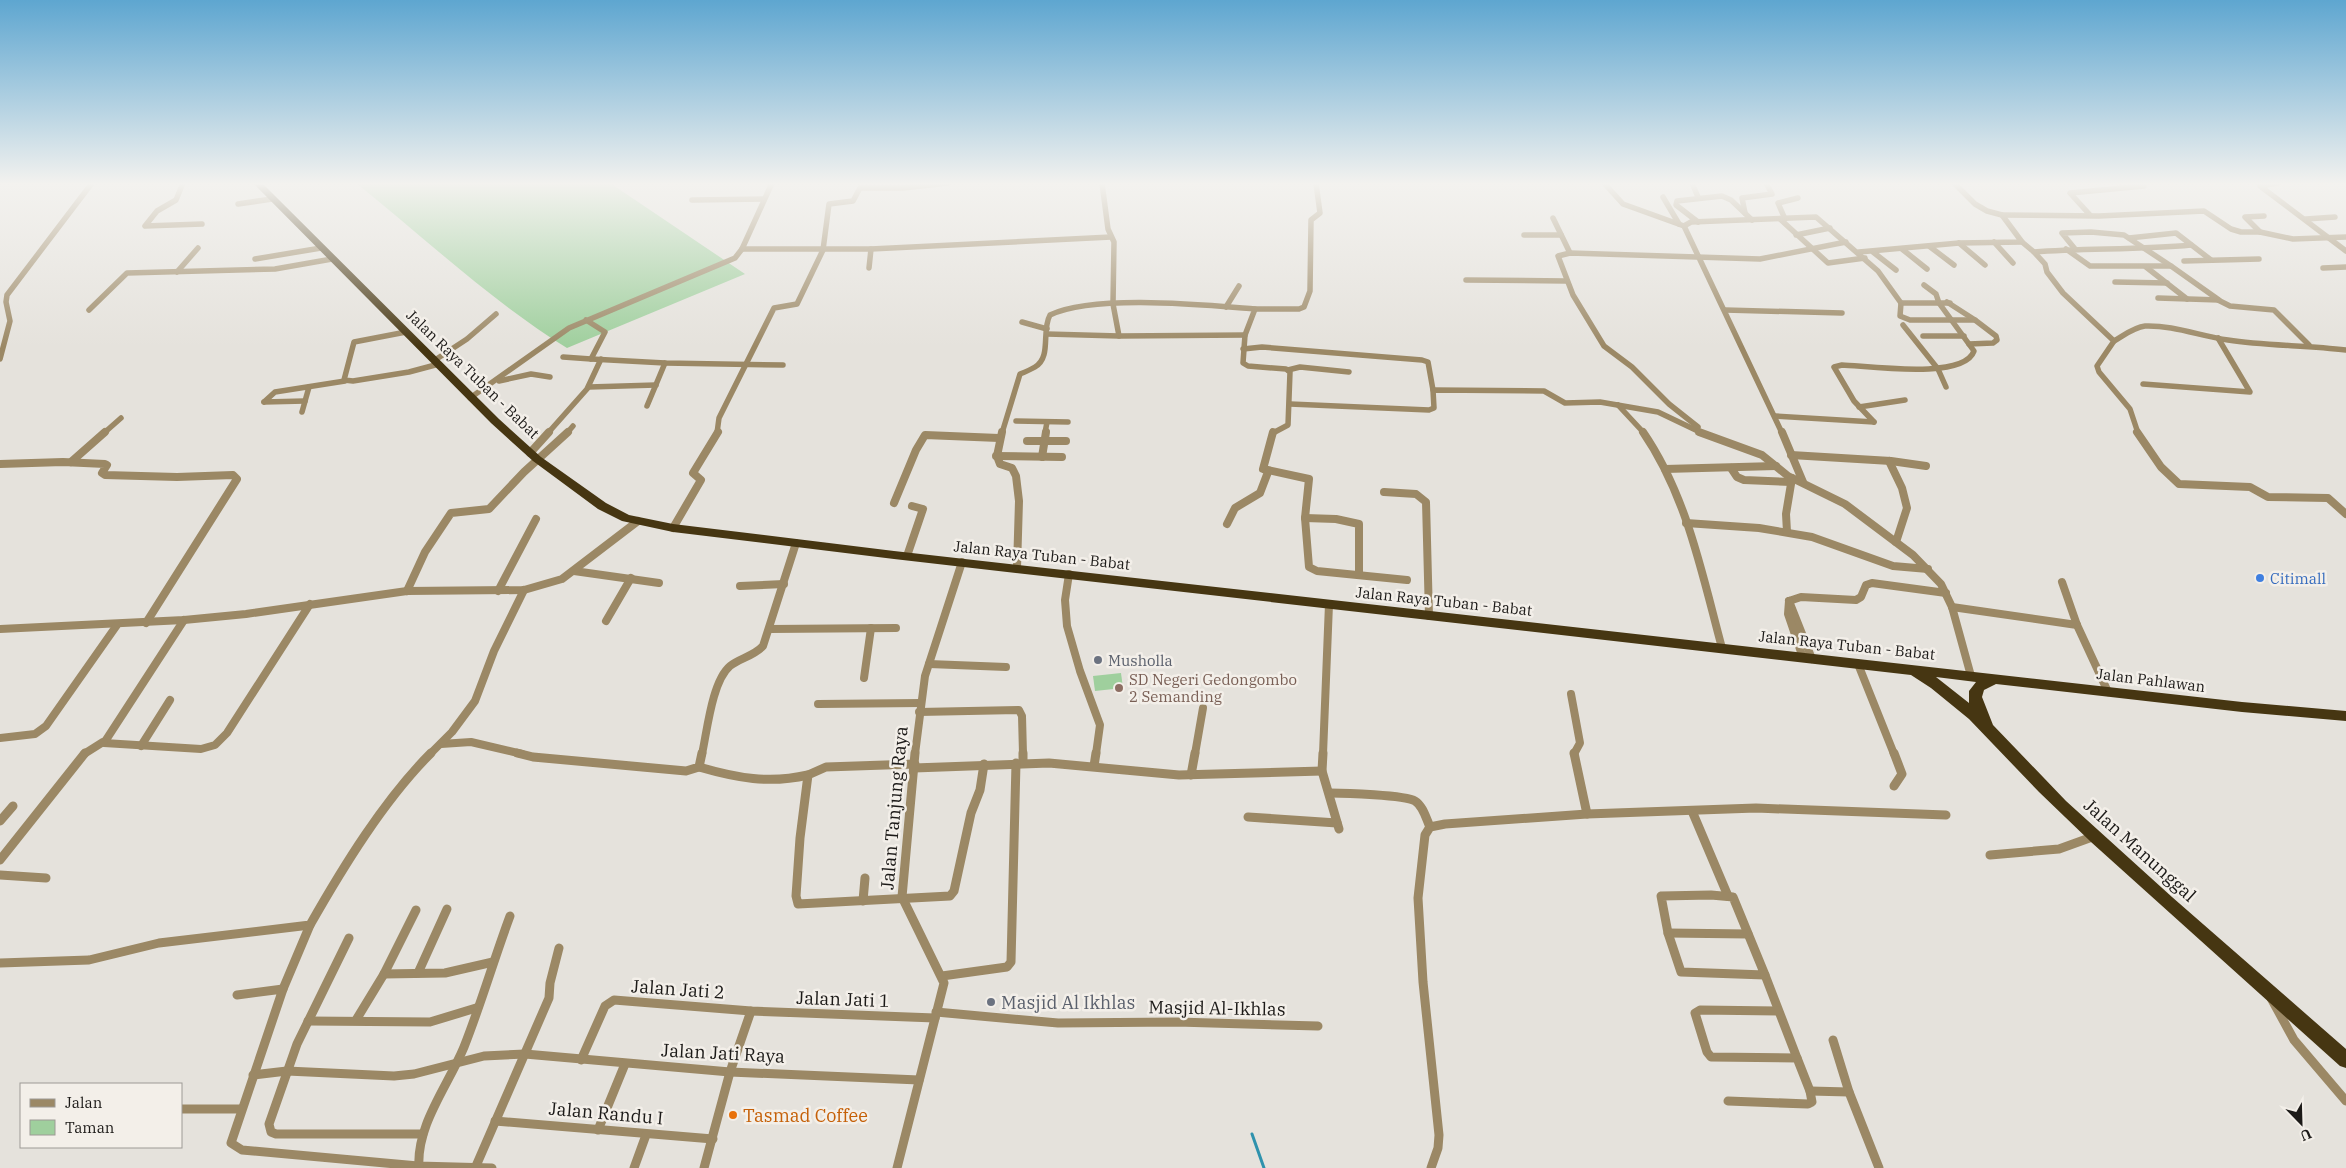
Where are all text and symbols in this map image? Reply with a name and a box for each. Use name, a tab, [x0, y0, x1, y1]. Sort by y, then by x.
street label: Jalan Raya Tuban - Babat	[403, 306, 543, 442]
street label: Jalan Raya Tuban - Babat	[953, 536, 1131, 574]
place label: Citimall	[2270, 569, 2326, 588]
marker: Citimall	[2254, 572, 2266, 584]
street label: Jalan Raya Tuban - Babat	[1355, 582, 1533, 620]
street label: Jalan Raya Tuban - Babat	[1758, 626, 1936, 664]
place label: Musholla	[1108, 651, 1173, 670]
marker: Musholla	[1092, 654, 1104, 666]
street label: Jalan Pahlawan	[2096, 664, 2207, 696]
place label: SD Negeri Gedongombo 2 Semanding	[1129, 670, 1297, 706]
marker: SD Negeri Gedongombo 2 Semanding	[1113, 682, 1125, 694]
street label: Jalan Tanjung Raya	[875, 725, 913, 891]
street label: Jalan Manunggal	[2079, 794, 2201, 906]
street label: Jalan Jati 2	[630, 974, 726, 1004]
street label: Jalan Jati 1	[796, 986, 890, 1012]
place label: Masjid Al Ikhlas	[1001, 991, 1135, 1014]
street label: Masjid Al-Ikhlas	[1148, 995, 1286, 1021]
marker: Masjid Al Ikhlas	[985, 996, 997, 1008]
street label: Jalan Jati Raya	[661, 1038, 786, 1068]
legend	[20, 1083, 182, 1148]
text: Jalan	[65, 1093, 103, 1112]
street label: Jalan Randu I	[548, 1097, 664, 1129]
north arrow	[2276, 1098, 2326, 1148]
place label: Tasmad Coffee	[743, 1104, 868, 1127]
marker: Tasmad Coffee	[727, 1109, 739, 1121]
text: Taman	[65, 1118, 115, 1137]
text: U	[2297, 1125, 2315, 1145]

